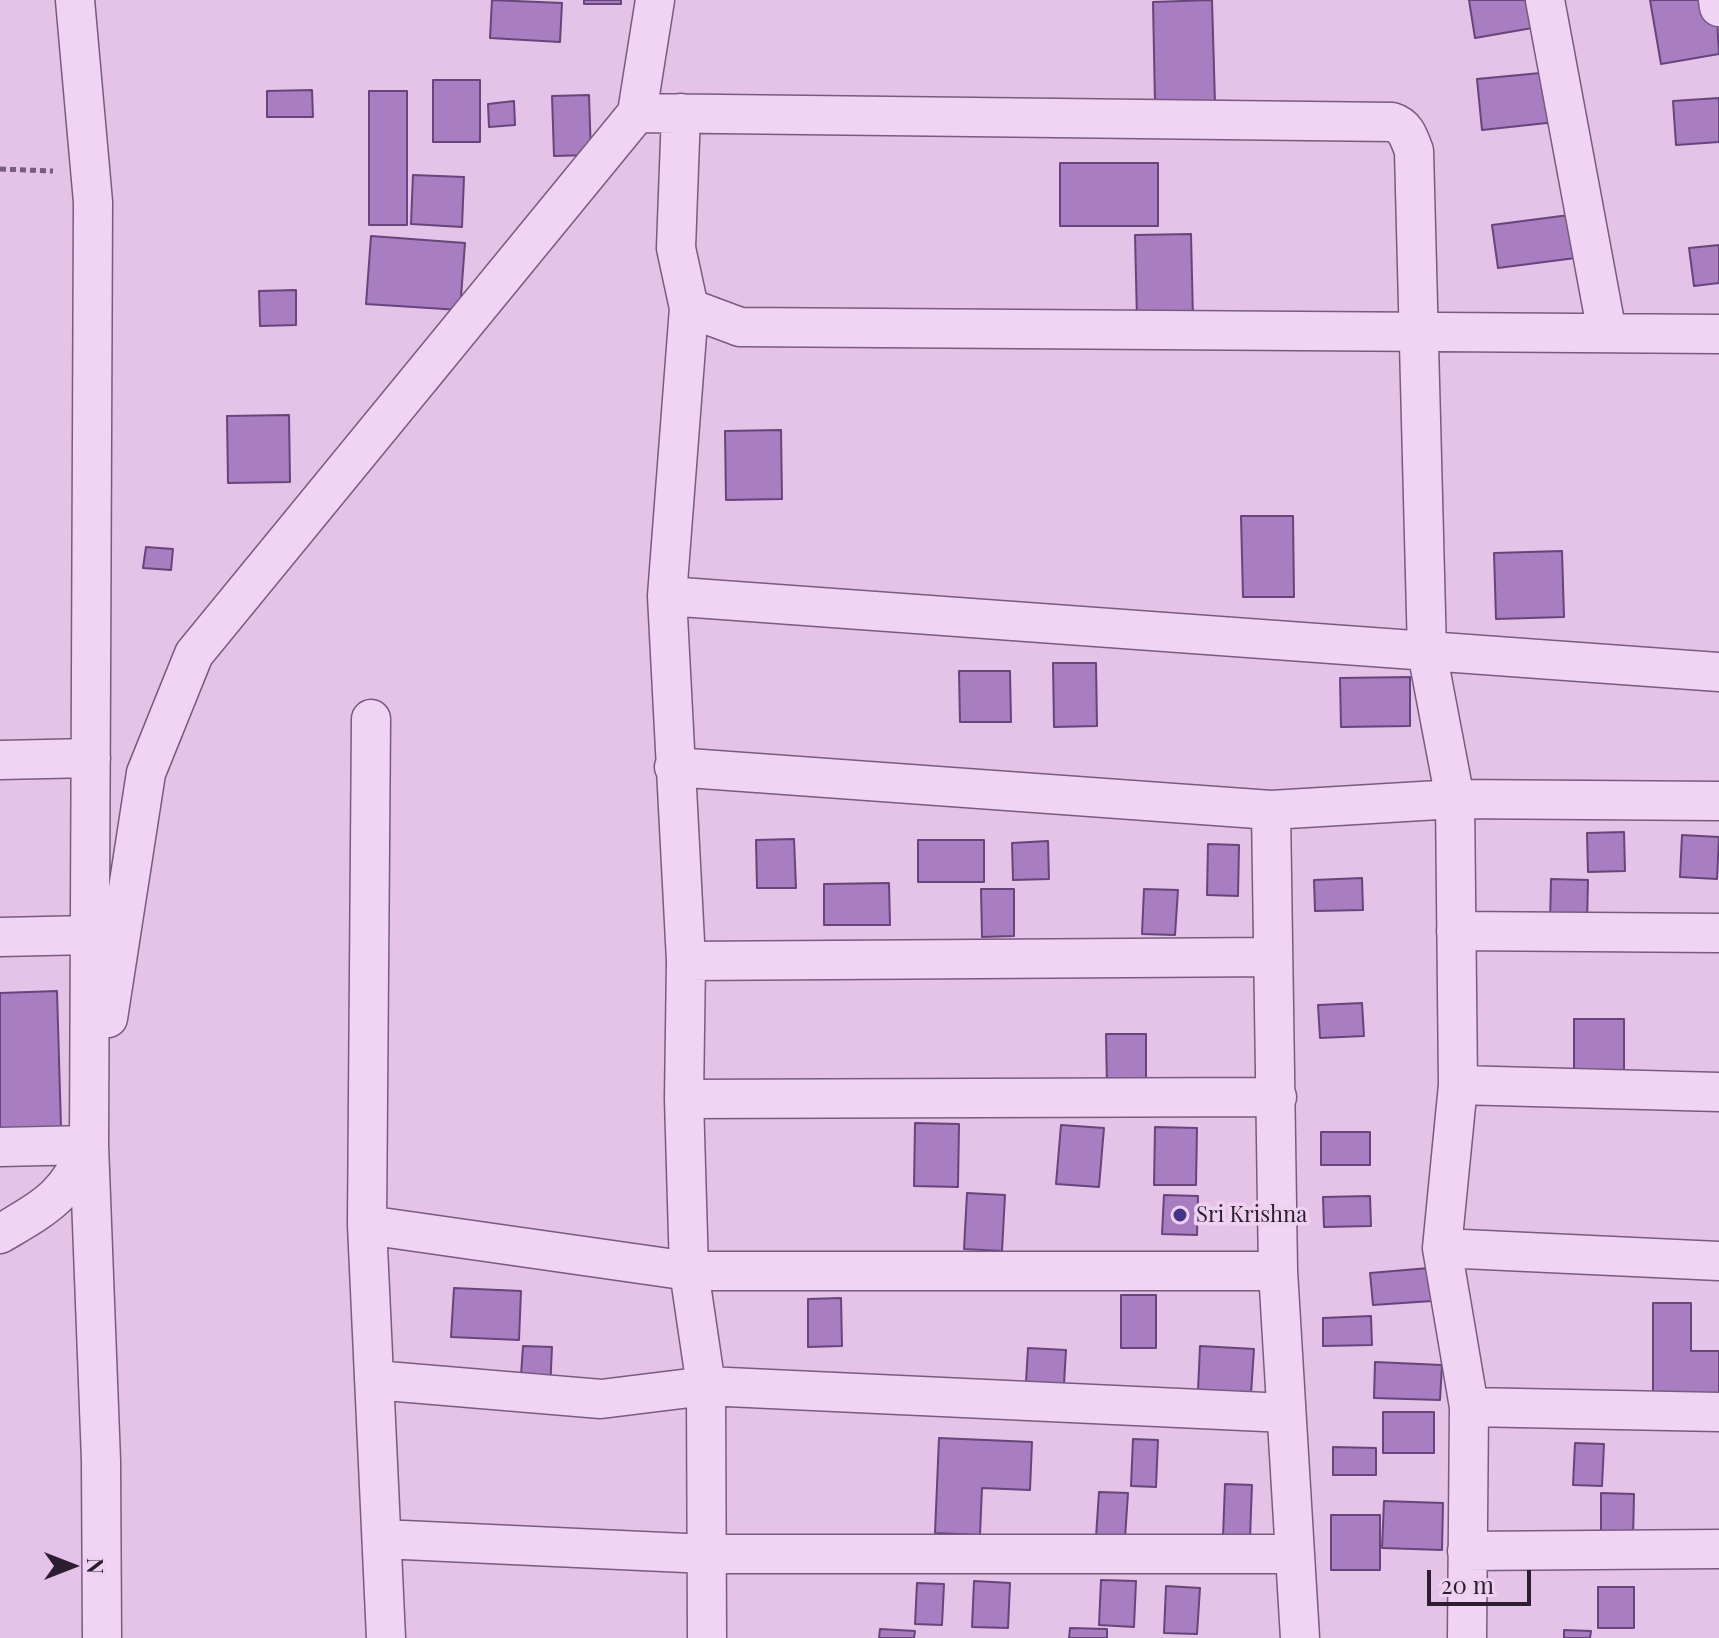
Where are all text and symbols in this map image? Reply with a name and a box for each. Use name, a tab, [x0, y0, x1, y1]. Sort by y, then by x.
place label: Sri Krishna	[1196, 1202, 1307, 1228]
marker: Sri Krishna	[1171, 1206, 1189, 1224]
north arrow	[32, 1526, 112, 1606]
scale bar	[1431, 1554, 1535, 1604]
text: N	[81, 1558, 111, 1574]
text: 20 m	[1441, 1568, 1494, 1600]

